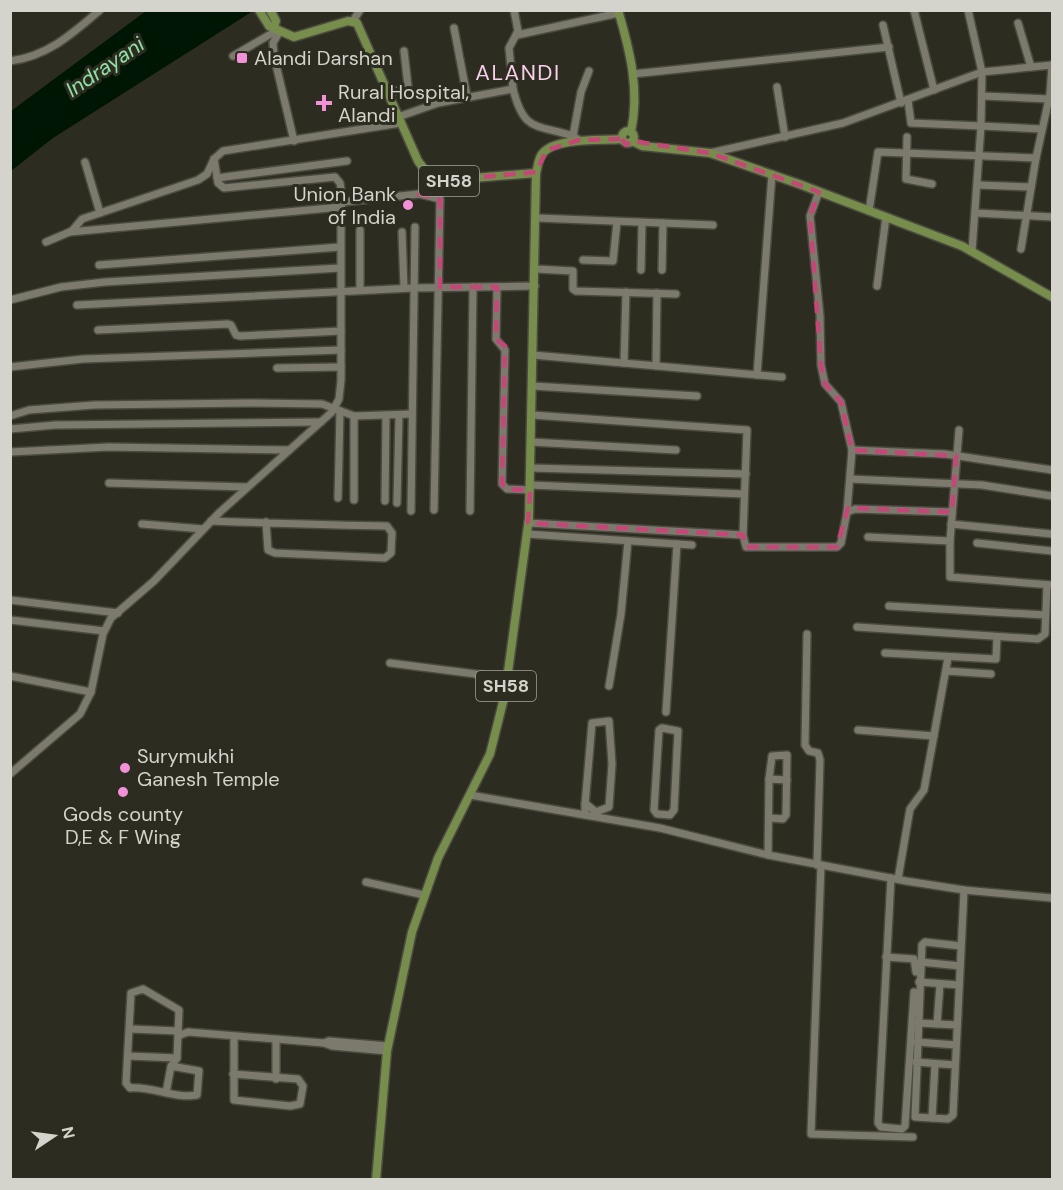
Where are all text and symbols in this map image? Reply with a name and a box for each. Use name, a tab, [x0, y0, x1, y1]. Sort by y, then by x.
water label: Indrayani	[60, 30, 151, 104]
place label: Alandi Darshan	[254, 45, 393, 71]
marker: Alandi Darshan	[235, 51, 249, 65]
district label: ALANDI	[475, 58, 561, 87]
place label: Rural Hospital, Alandi	[338, 79, 469, 128]
marker: Rural Hospital, Alandi	[315, 94, 333, 112]
road number: SH58	[419, 166, 479, 196]
place label: Union Bank of India	[293, 181, 396, 230]
marker: Union Bank of India	[401, 198, 415, 212]
road number: SH58	[476, 671, 536, 701]
place label: Surymukhi Ganesh Temple	[137, 743, 280, 792]
marker: Surymukhi Ganesh Temple	[118, 761, 132, 775]
marker: Gods county D,E & F Wing	[116, 785, 130, 799]
place label: Gods county D,E & F Wing	[63, 801, 183, 850]
north arrow	[24, 1106, 84, 1166]
text: N	[57, 1125, 80, 1141]

